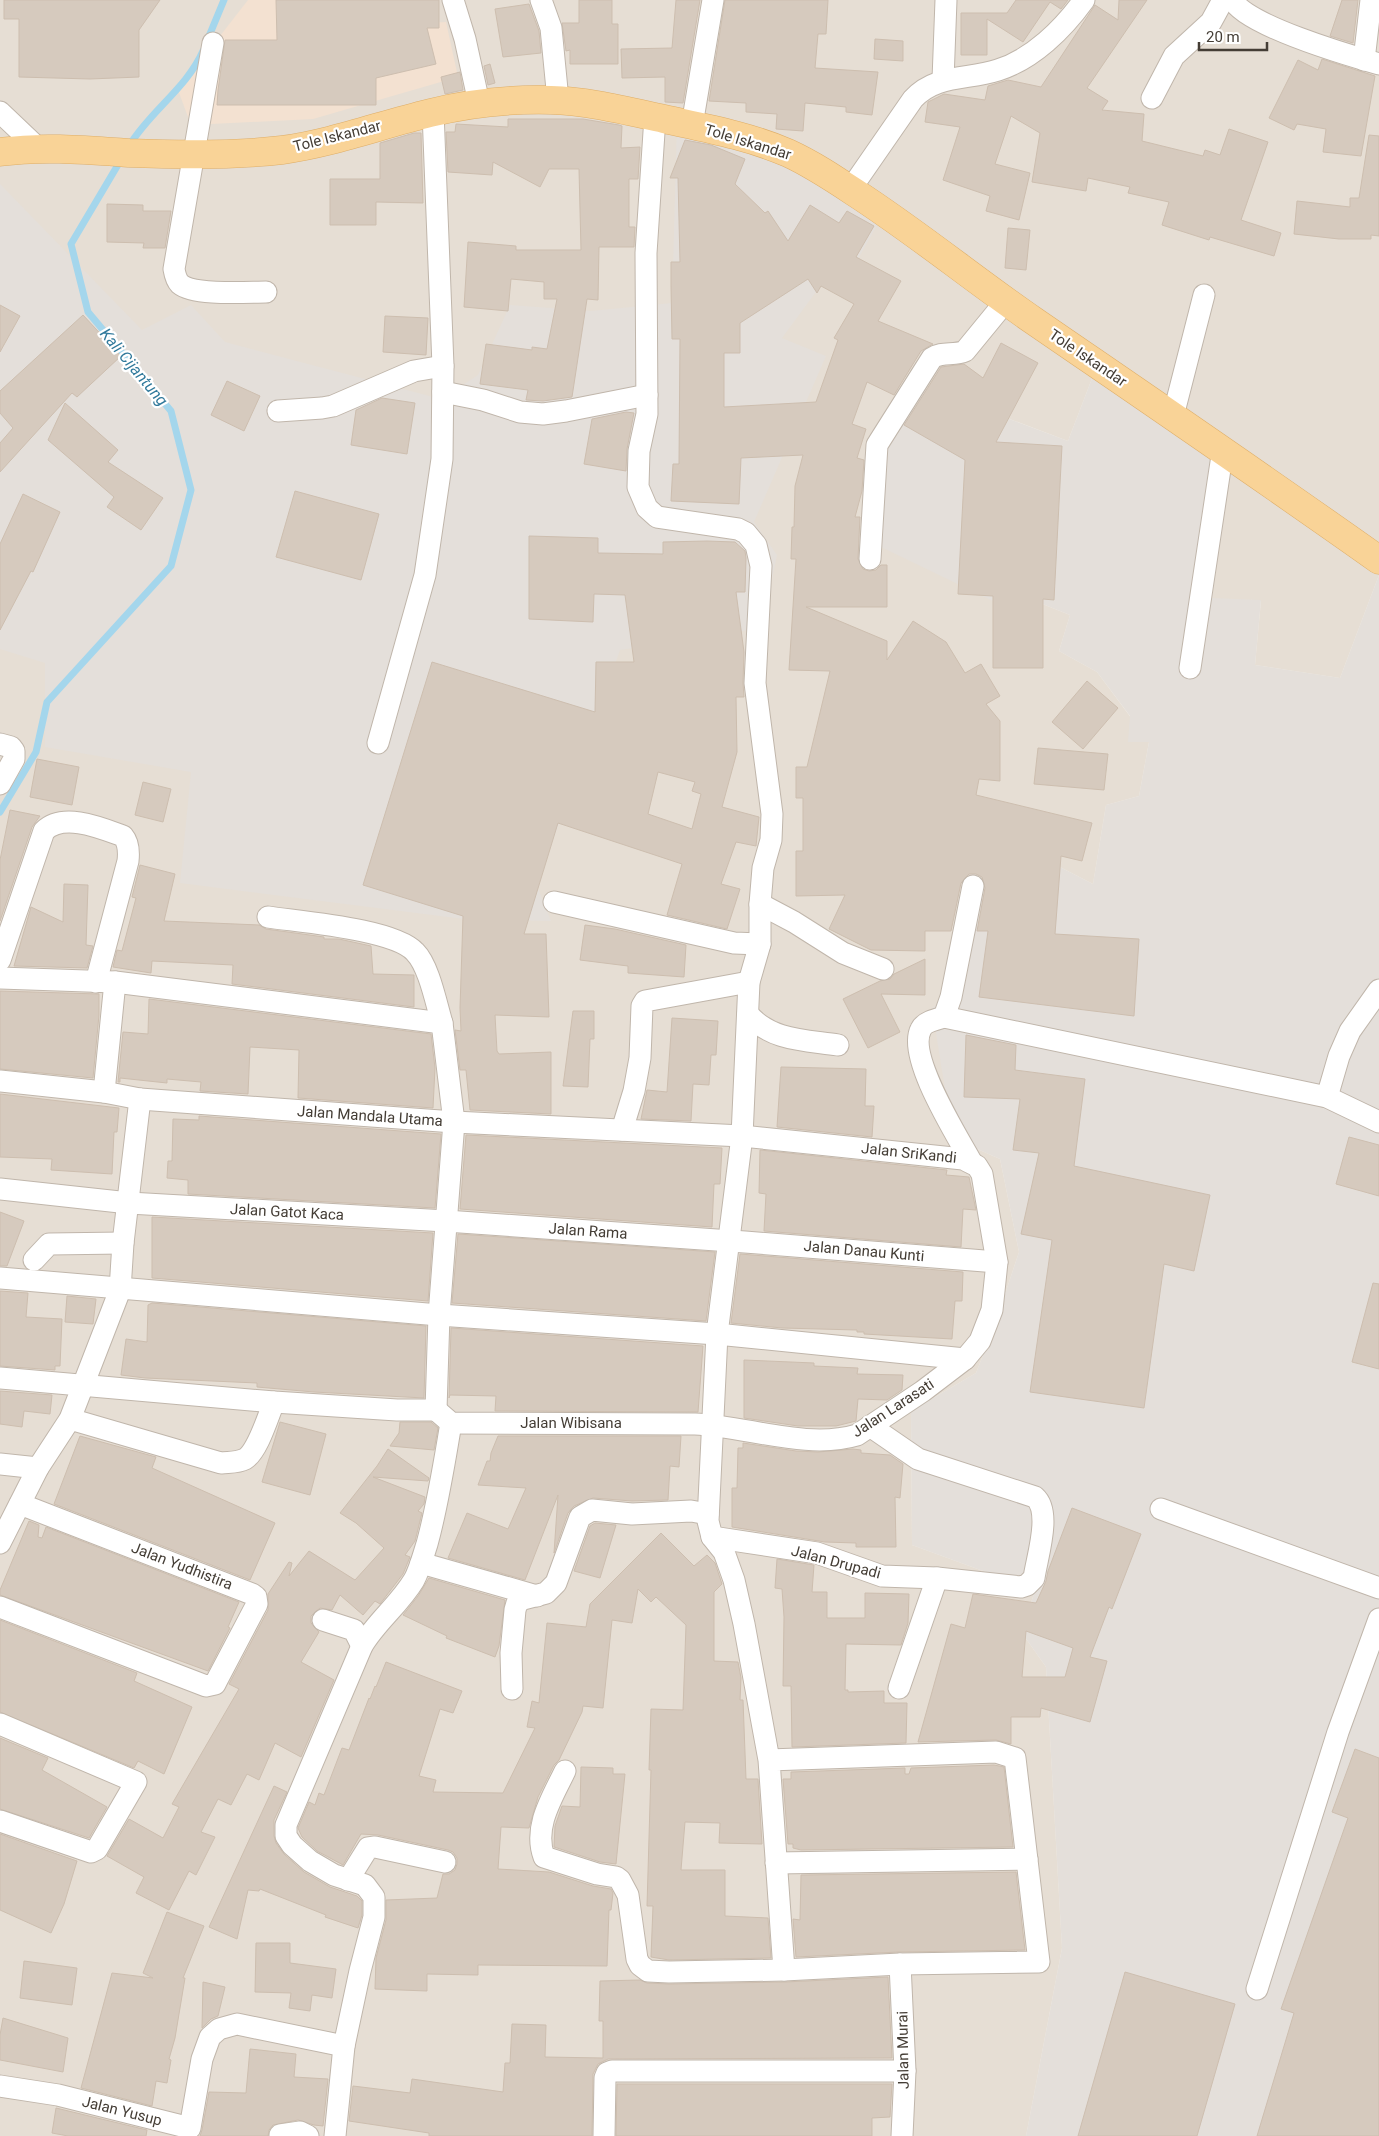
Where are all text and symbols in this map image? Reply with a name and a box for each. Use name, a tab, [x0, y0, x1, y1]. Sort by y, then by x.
scale bar	[1199, 20, 1266, 52]
text: 20 m	[1206, 28, 1240, 46]
street label: Tole Iskandar	[291, 116, 383, 156]
street label: Tole Iskandar	[702, 120, 794, 164]
water label: Kali Cijantung	[96, 324, 172, 410]
street label: Tole Iskandar	[1046, 325, 1130, 391]
street label: Jalan Mandala Utama	[297, 1102, 443, 1130]
street label: Jalan SriKandi	[860, 1139, 958, 1167]
street label: Jalan Gatot Kaca	[230, 1200, 344, 1224]
street label: Jalan Rama	[548, 1219, 628, 1243]
street label: Jalan Danau Kunti	[803, 1237, 925, 1265]
street label: Jalan Larasati	[849, 1375, 937, 1441]
street label: Jalan Wibisana	[520, 1414, 622, 1432]
street label: Jalan Yudhistira	[129, 1538, 235, 1594]
street label: Jalan Drupadi	[789, 1541, 883, 1583]
street label: Jalan Murai	[893, 2011, 913, 2089]
street label: Jalan Yusup	[80, 2092, 164, 2130]

